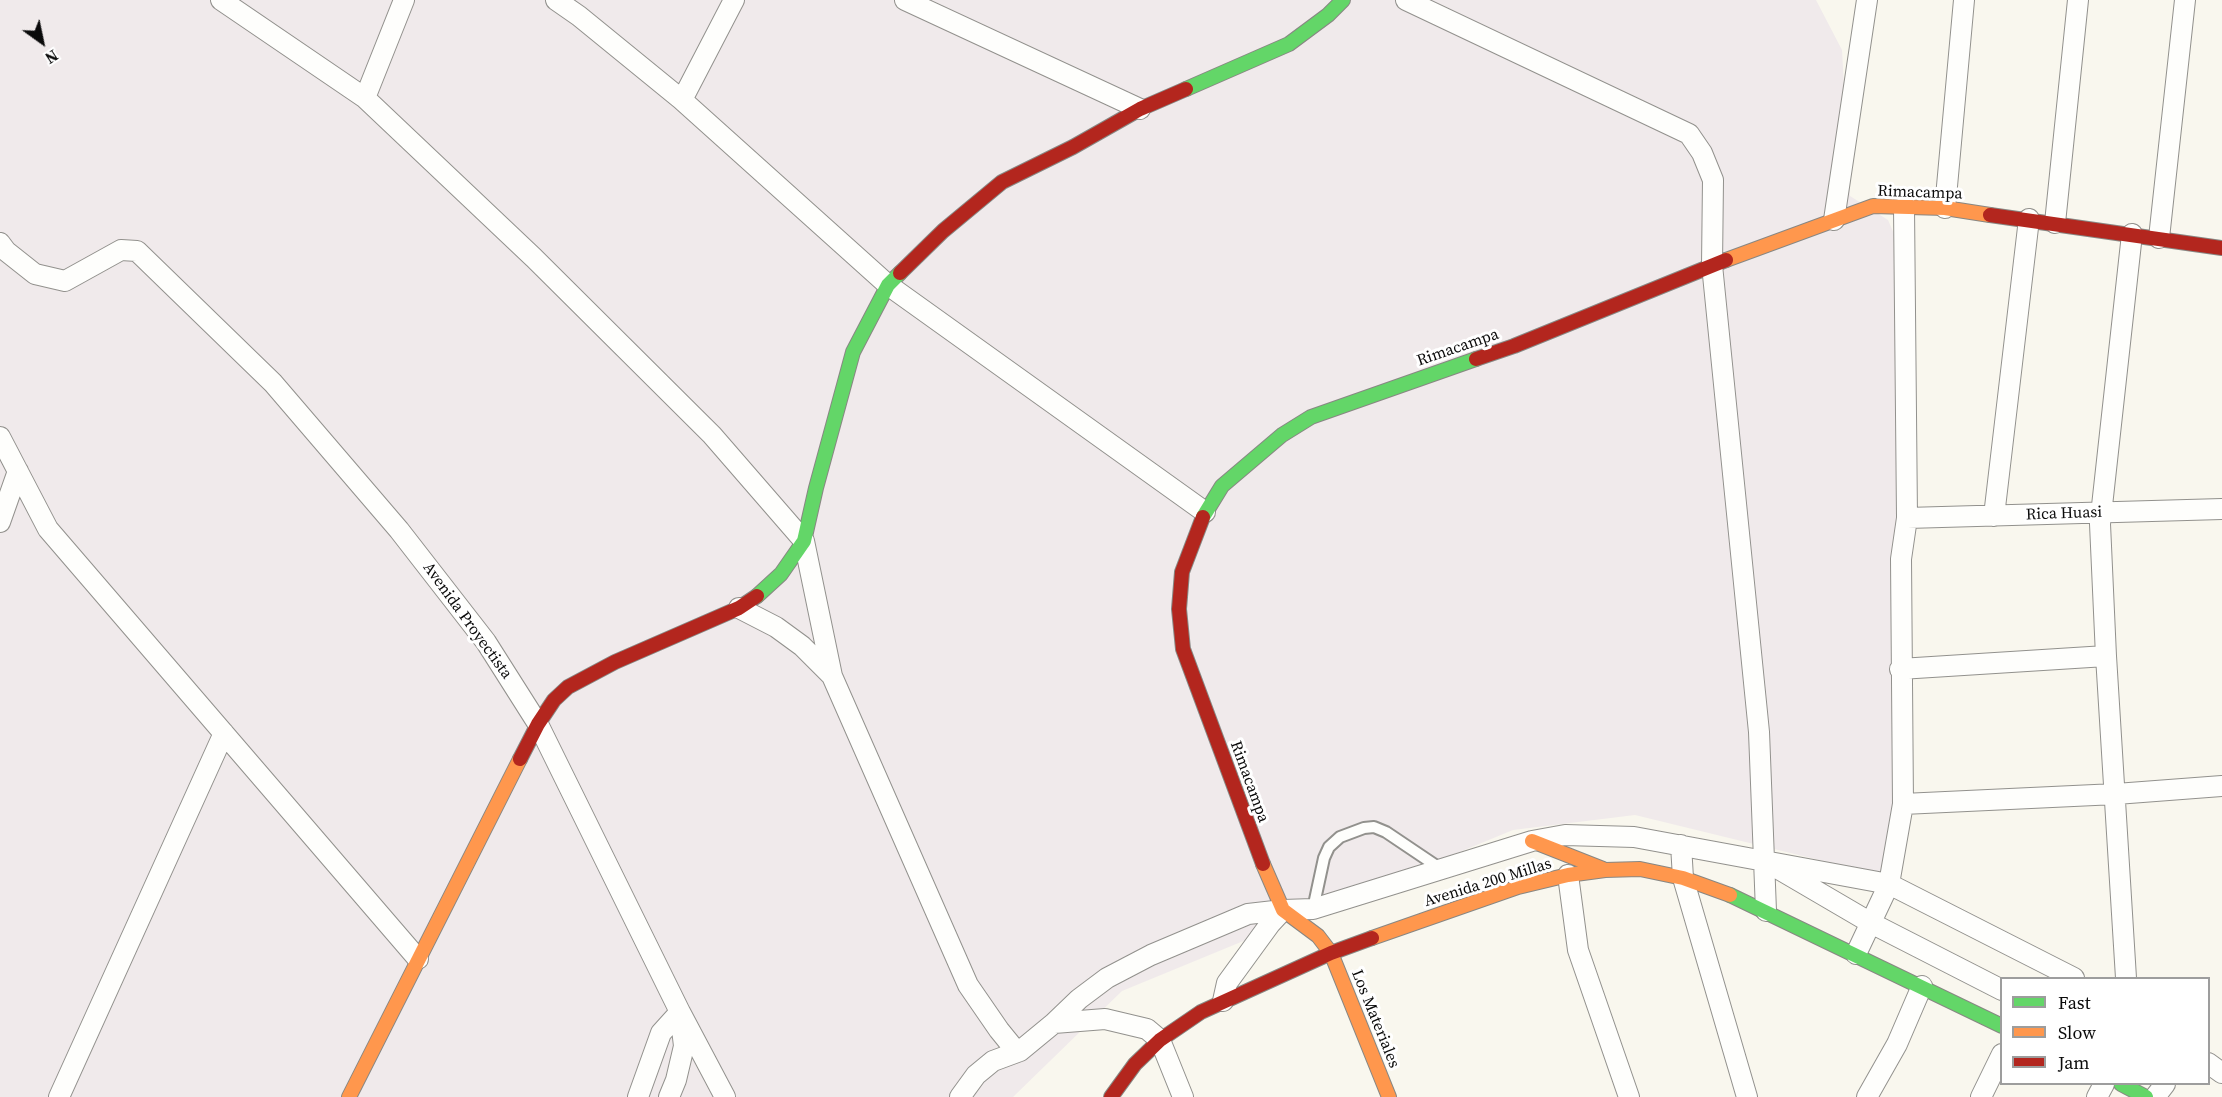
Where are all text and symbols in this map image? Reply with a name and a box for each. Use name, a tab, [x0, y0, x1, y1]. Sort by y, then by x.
north arrow	[12, 12, 72, 72]
text: N	[41, 45, 63, 69]
street label: Rimacampa	[1877, 182, 1963, 204]
street label: Rimacampa	[1415, 325, 1501, 371]
street label: Rica Huasi	[2026, 503, 2102, 525]
street label: Avenida Proyectista	[418, 559, 516, 683]
street label: Rimacampa	[1225, 739, 1273, 825]
street label: Avenida 200 Millas	[1422, 854, 1554, 912]
street label: Los Materiales	[1347, 967, 1403, 1071]
legend	[2000, 977, 2210, 1085]
text: Fast	[2058, 990, 2091, 1015]
text: Slow	[2058, 1020, 2096, 1045]
text: Jam	[2058, 1050, 2090, 1075]

